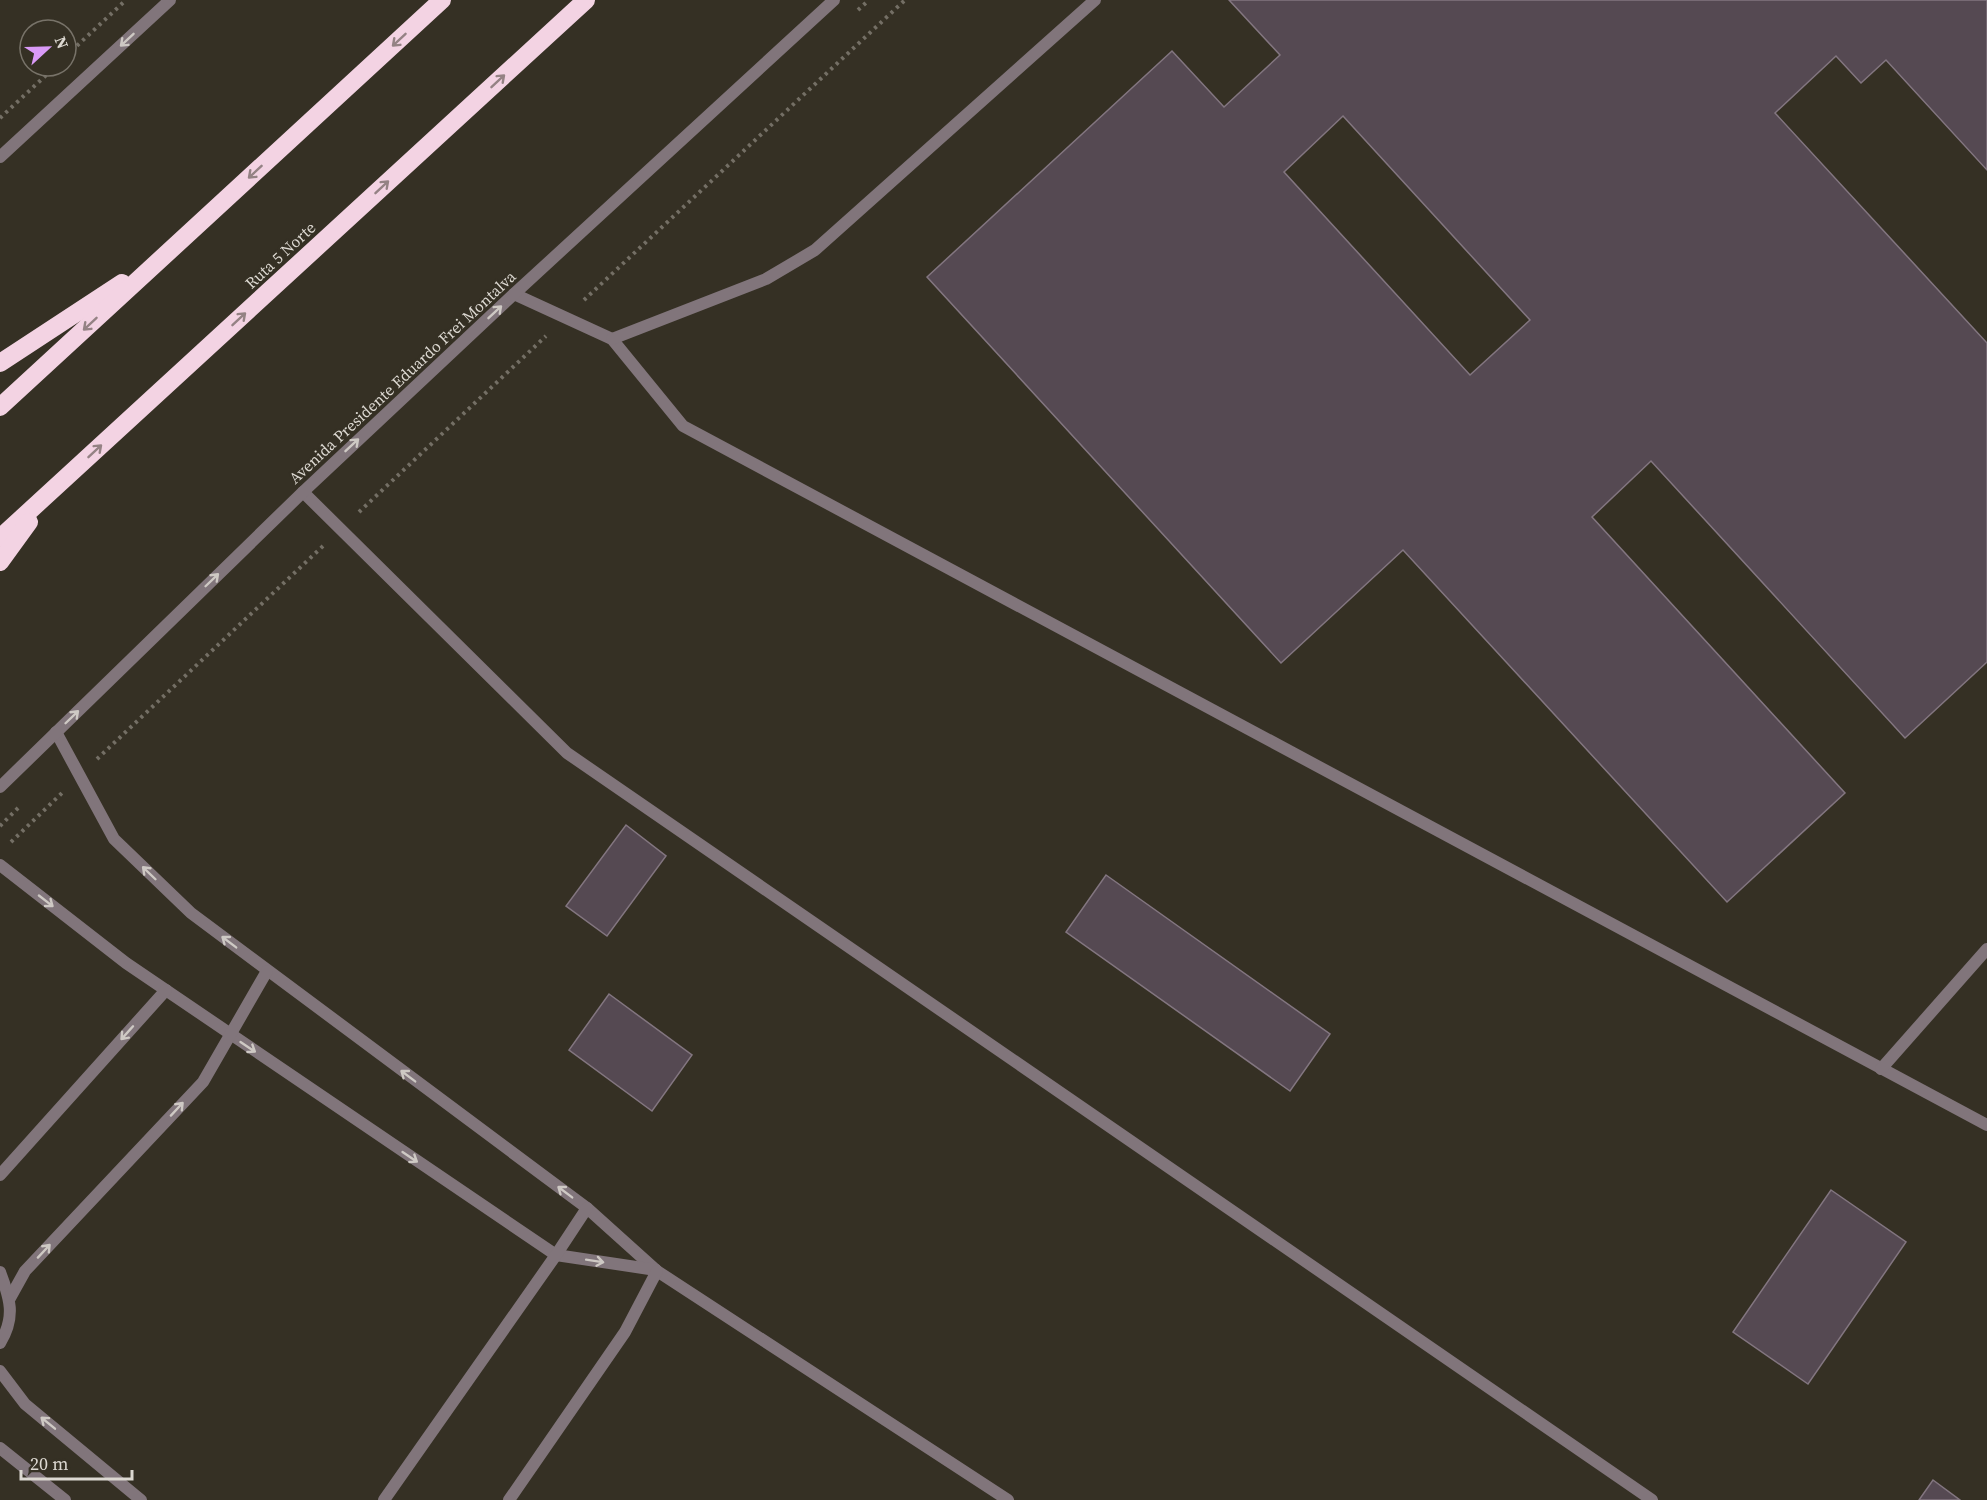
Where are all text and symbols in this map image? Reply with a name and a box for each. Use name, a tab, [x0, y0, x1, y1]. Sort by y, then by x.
north arrow	[18, 18, 78, 78]
text: N	[50, 33, 74, 52]
one-way arrow	[120, 33, 135, 47]
one-way arrow	[391, 33, 406, 47]
one-way arrow	[490, 74, 505, 88]
one-way arrow	[248, 165, 263, 179]
one-way arrow	[374, 180, 389, 194]
street label: Ruta 5 Norte	[240, 217, 320, 293]
street label: Avenida Presidente Eduardo Frei Montalva	[284, 265, 521, 488]
one-way arrow	[487, 305, 502, 319]
one-way arrow	[231, 312, 246, 326]
one-way arrow	[83, 317, 98, 331]
one-way arrow	[345, 438, 360, 452]
one-way arrow	[87, 444, 102, 458]
one-way arrow	[204, 573, 219, 588]
one-way arrow	[65, 709, 80, 724]
one-way arrow	[142, 866, 157, 880]
one-way arrow	[38, 895, 54, 907]
one-way arrow	[222, 936, 238, 948]
one-way arrow	[120, 1026, 134, 1041]
one-way arrow	[240, 1041, 257, 1054]
one-way arrow	[401, 1069, 417, 1082]
one-way arrow	[170, 1102, 184, 1117]
one-way arrow	[401, 1151, 418, 1163]
one-way arrow	[557, 1186, 573, 1198]
one-way arrow	[36, 1244, 50, 1259]
one-way arrow	[585, 1256, 605, 1267]
one-way arrow	[40, 1416, 56, 1429]
scale bar	[21, 1443, 132, 1481]
text: 20 m	[30, 1451, 68, 1476]

